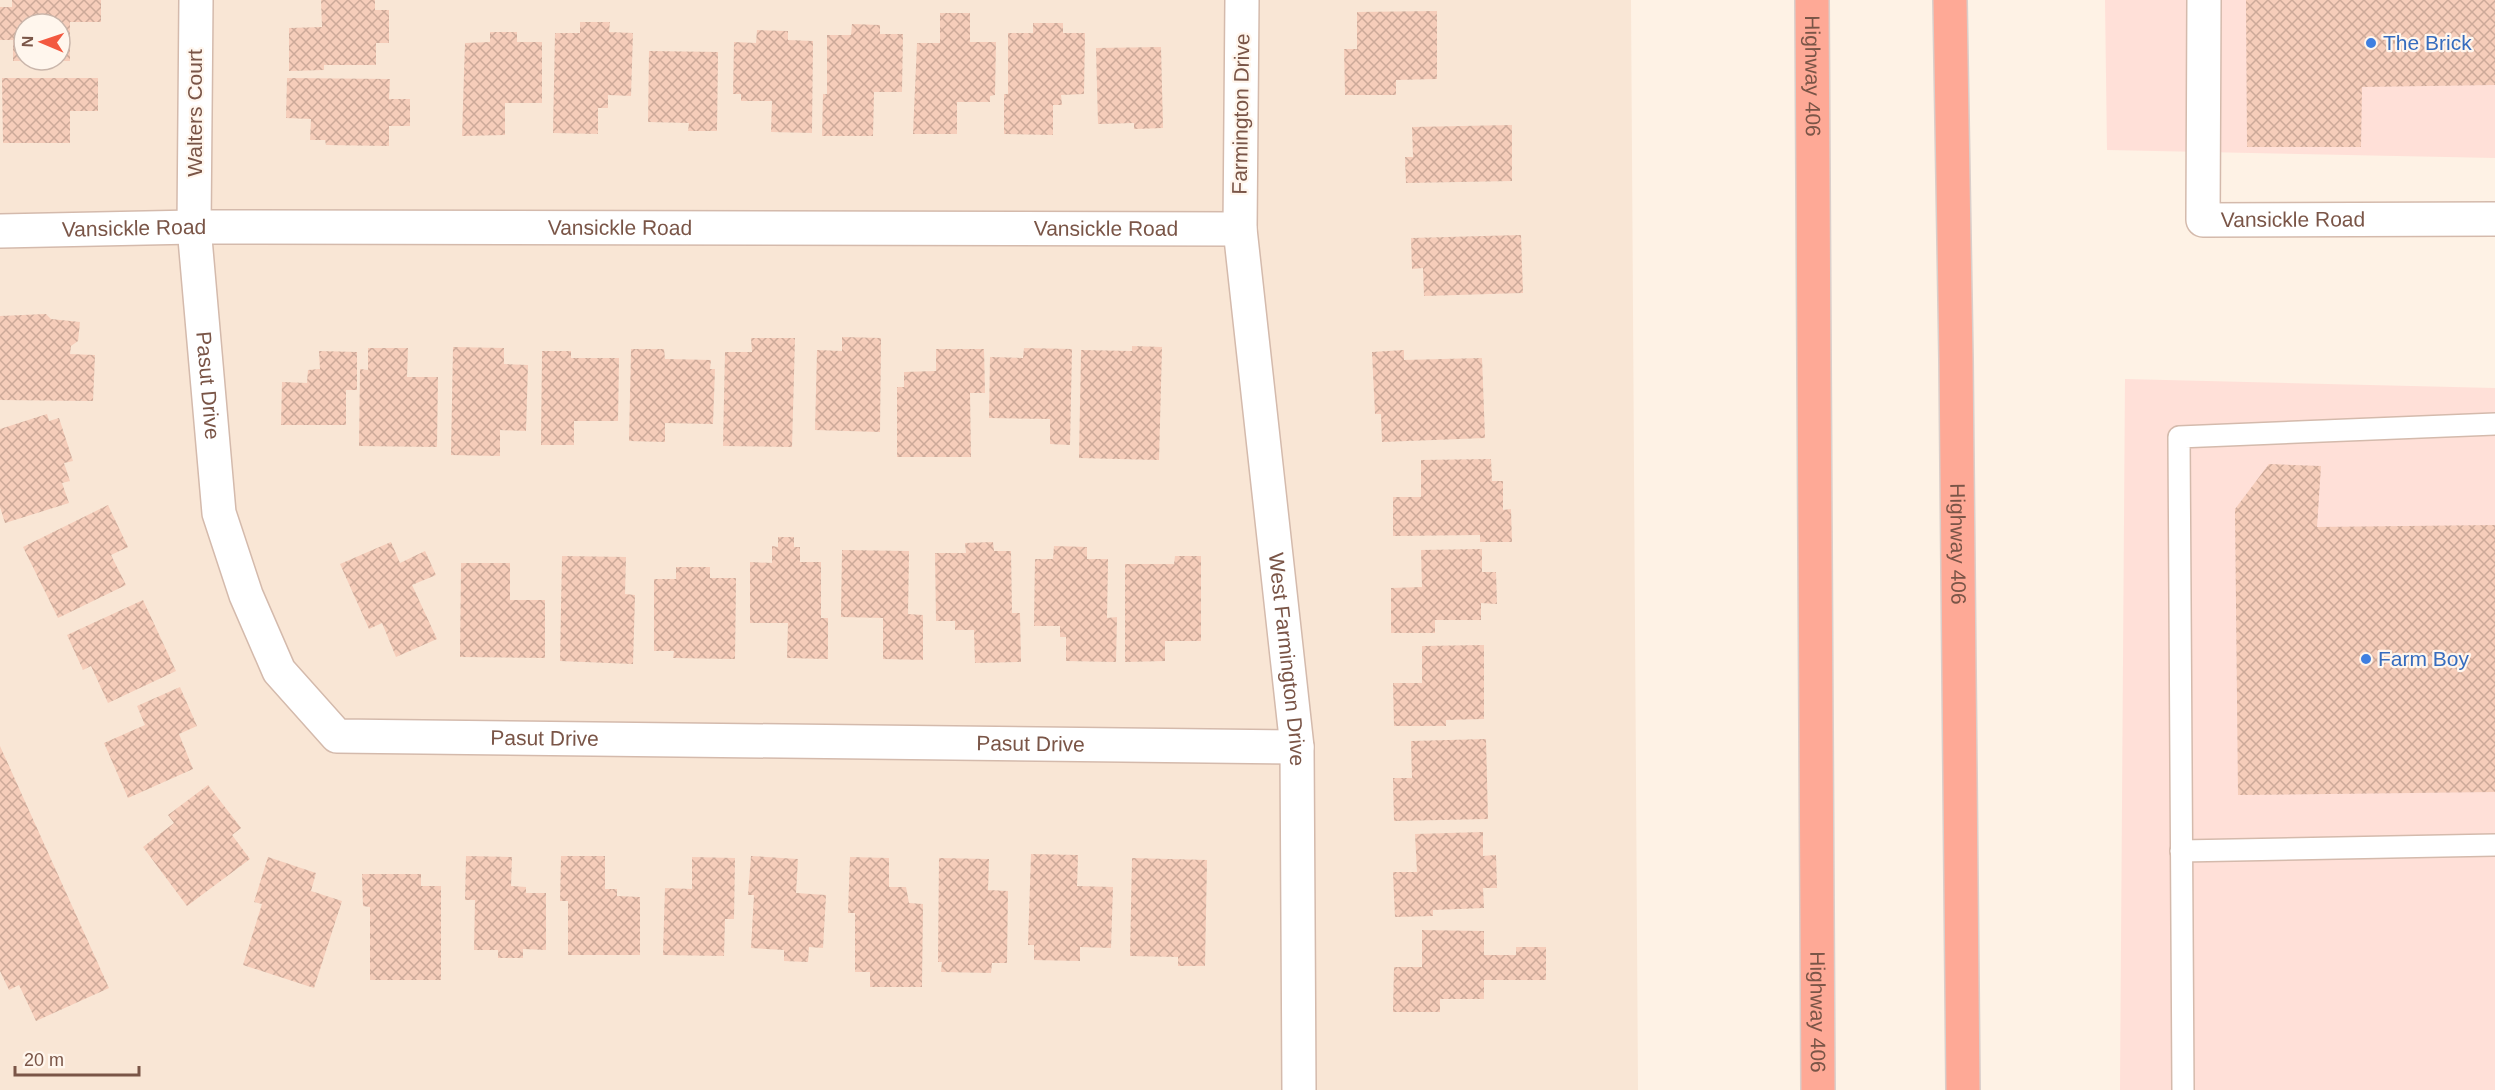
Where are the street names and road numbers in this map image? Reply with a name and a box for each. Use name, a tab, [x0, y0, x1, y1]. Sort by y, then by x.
street label: Highway 406	[1801, 15, 1825, 137]
street label: Farmington Drive	[1228, 33, 1253, 195]
street label: Walters Court	[183, 49, 206, 177]
street label: Vansickle Road	[2221, 207, 2365, 231]
street label: Vansickle Road	[62, 215, 206, 241]
street label: Vansickle Road	[548, 216, 692, 239]
street label: Vansickle Road	[1034, 217, 1178, 240]
street label: Pasut Drive	[192, 330, 225, 440]
street label: Highway 406	[1946, 483, 1970, 605]
street label: West Farmington Drive	[1265, 551, 1309, 766]
street label: Pasut Drive	[490, 726, 599, 750]
street label: Pasut Drive	[976, 731, 1085, 756]
street label: Highway 406	[1806, 951, 1830, 1073]

